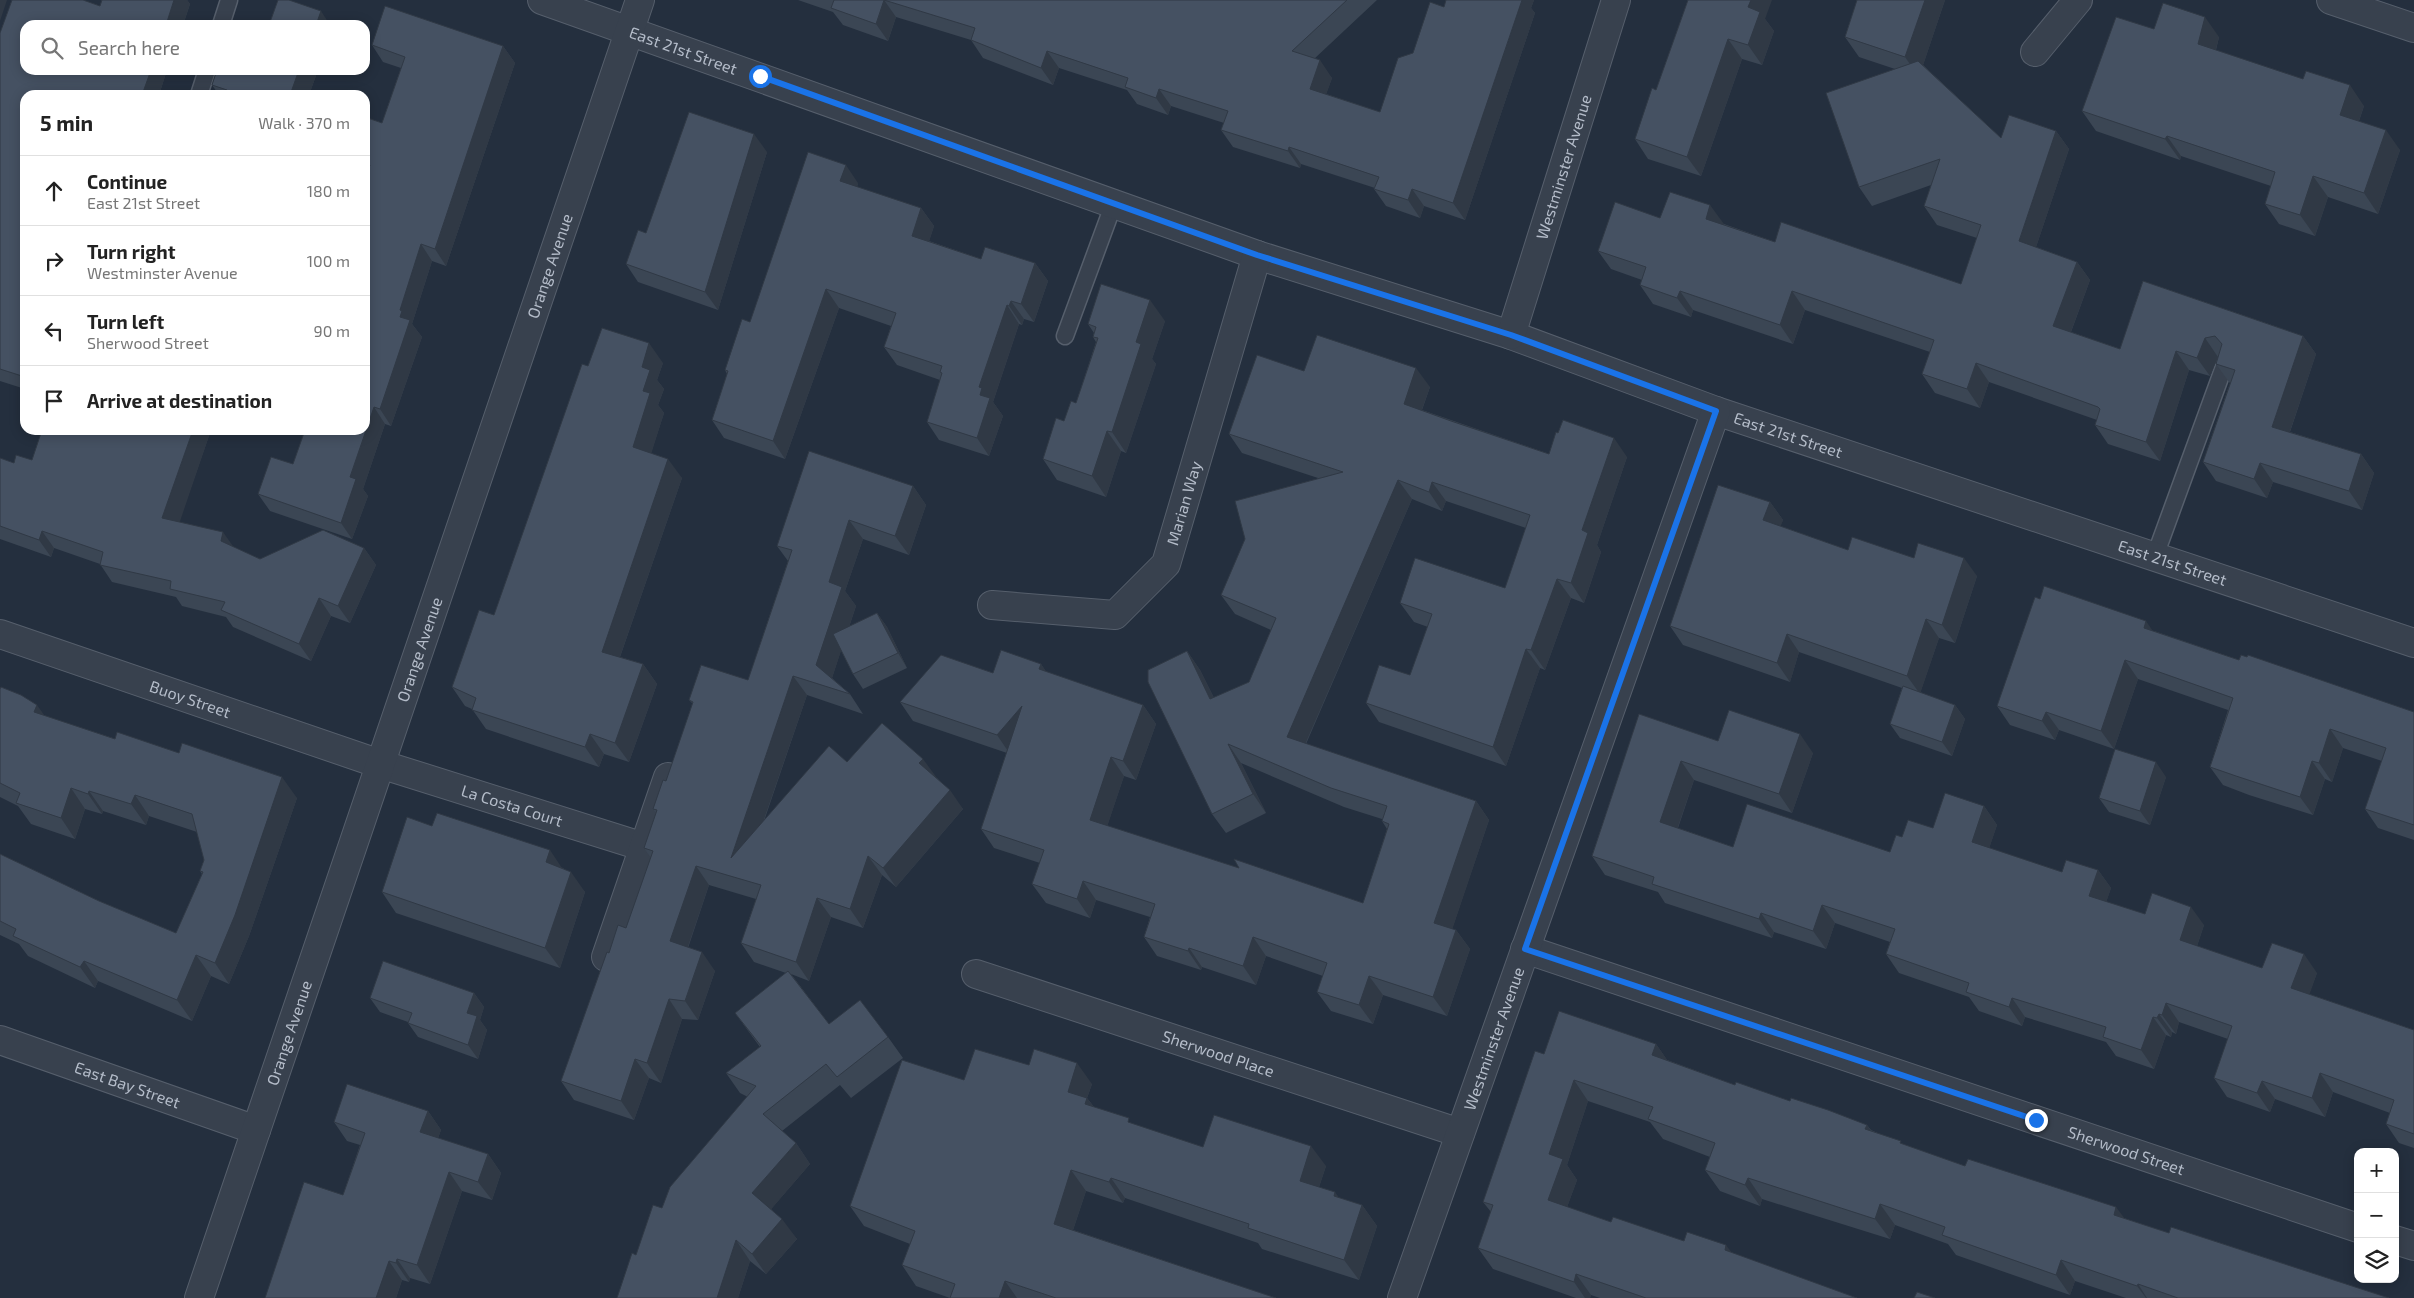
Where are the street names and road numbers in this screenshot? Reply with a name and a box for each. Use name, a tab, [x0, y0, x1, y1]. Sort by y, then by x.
street label: East 21st Street	[627, 22, 740, 78]
street label: Westminster Avenue	[1532, 92, 1595, 242]
street label: Orange Avenue	[523, 211, 576, 321]
street label: East 21st Street	[1731, 408, 1845, 461]
street label: Marian Way	[1162, 458, 1205, 547]
street label: East 21st Street	[2116, 535, 2229, 589]
street label: Orange Avenue	[392, 594, 445, 704]
street label: Buoy Street	[147, 676, 233, 721]
street label: La Costa Court	[459, 780, 565, 830]
street label: Westminster Avenue	[1459, 964, 1527, 1113]
street label: Orange Avenue	[262, 978, 315, 1088]
street label: Sherwood Place	[1160, 1026, 1277, 1080]
street label: East Bay Street	[72, 1057, 183, 1112]
street label: Sherwood Street	[2066, 1122, 2187, 1178]

